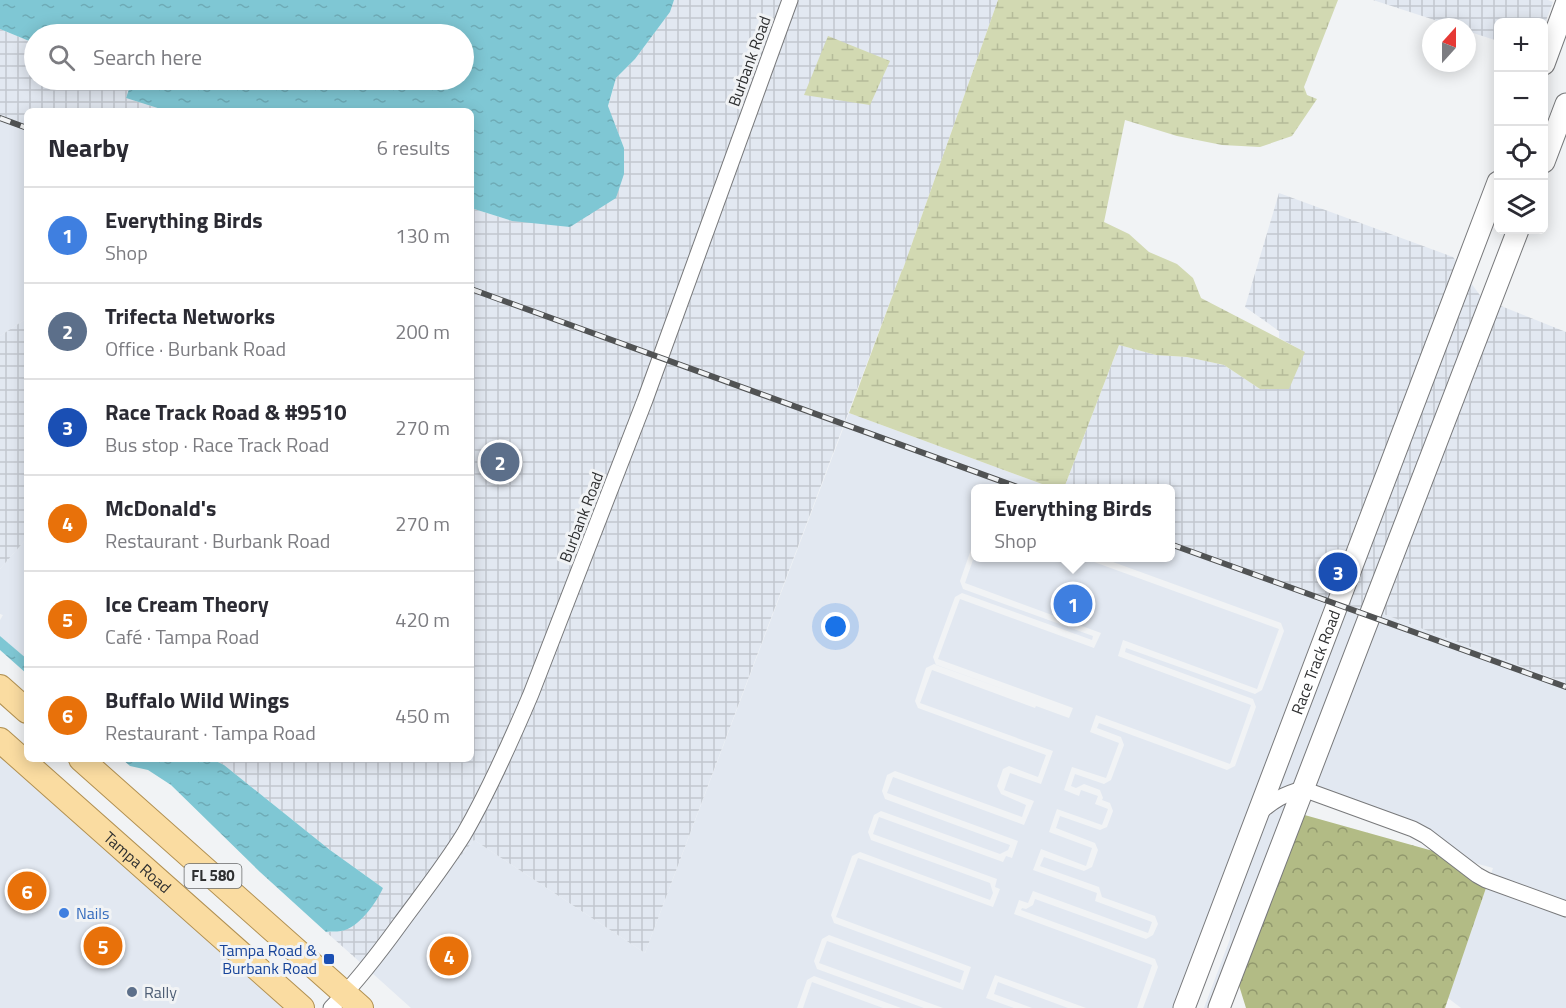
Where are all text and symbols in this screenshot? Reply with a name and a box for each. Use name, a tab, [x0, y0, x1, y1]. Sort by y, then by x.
street label: Burbank Road	[722, 12, 776, 110]
north arrow	[1422, 18, 1476, 72]
map controls	[1494, 18, 1548, 234]
button: +	[1494, 18, 1548, 72]
search box	[24, 24, 474, 90]
text: Search here	[93, 40, 202, 74]
icon: search	[45, 41, 78, 74]
button: −	[1494, 72, 1548, 126]
button: locate	[1494, 126, 1548, 180]
text: Nearby	[48, 128, 129, 167]
text: 6 results	[377, 132, 450, 163]
button: layers	[1494, 180, 1548, 234]
text: Everything Birds	[105, 203, 263, 237]
text: 1	[62, 220, 73, 251]
text: 130 m	[395, 220, 450, 251]
text: Shop	[105, 237, 148, 268]
text: Trifecta Networks	[105, 299, 275, 333]
text: 2	[62, 316, 73, 347]
text: 200 m	[395, 316, 450, 347]
text: Office · Burbank Road	[105, 333, 286, 364]
text: Race Track Road & #9510	[105, 395, 347, 429]
text: 3	[62, 412, 73, 443]
text: 270 m	[395, 412, 450, 443]
text: Bus stop · Race Track Road	[105, 429, 329, 460]
pin: 2	[480, 440, 520, 484]
street label: Burbank Road	[553, 468, 609, 566]
popup	[971, 484, 1175, 562]
text: McDonald's	[105, 491, 216, 525]
text: Everything Birds	[994, 491, 1152, 525]
text: 4	[62, 508, 73, 539]
text: 270 m	[395, 508, 450, 539]
text: Restaurant · Burbank Road	[105, 525, 330, 556]
text: Shop	[994, 525, 1037, 556]
pin: 3	[1318, 550, 1358, 594]
pin: 1	[1054, 582, 1092, 626]
text: Ice Cream Theory	[105, 587, 269, 621]
text: 5	[62, 604, 73, 635]
text: 420 m	[395, 604, 450, 635]
street label: Race Track Road	[1285, 607, 1346, 718]
your location	[821, 612, 850, 641]
text: Café · Tampa Road	[105, 621, 259, 652]
text: Buffalo Wild Wings	[105, 683, 289, 717]
text: 6	[62, 700, 73, 731]
text: 450 m	[395, 700, 450, 731]
text: Restaurant · Tampa Road	[105, 717, 316, 748]
street label: Tampa Road	[99, 826, 177, 899]
road number: FL 580	[184, 864, 242, 888]
pin: 6	[8, 868, 46, 914]
place label: Nails	[76, 901, 109, 925]
marker: Nails	[57, 906, 71, 920]
pin: 5	[84, 924, 122, 968]
pin: 4	[430, 934, 468, 978]
place label: Tampa Road & Burbank Road	[219, 938, 317, 980]
marker: Tampa Road & Burbank Road	[322, 952, 336, 966]
place label: Rally	[144, 980, 177, 1004]
marker: Rally	[125, 985, 139, 999]

